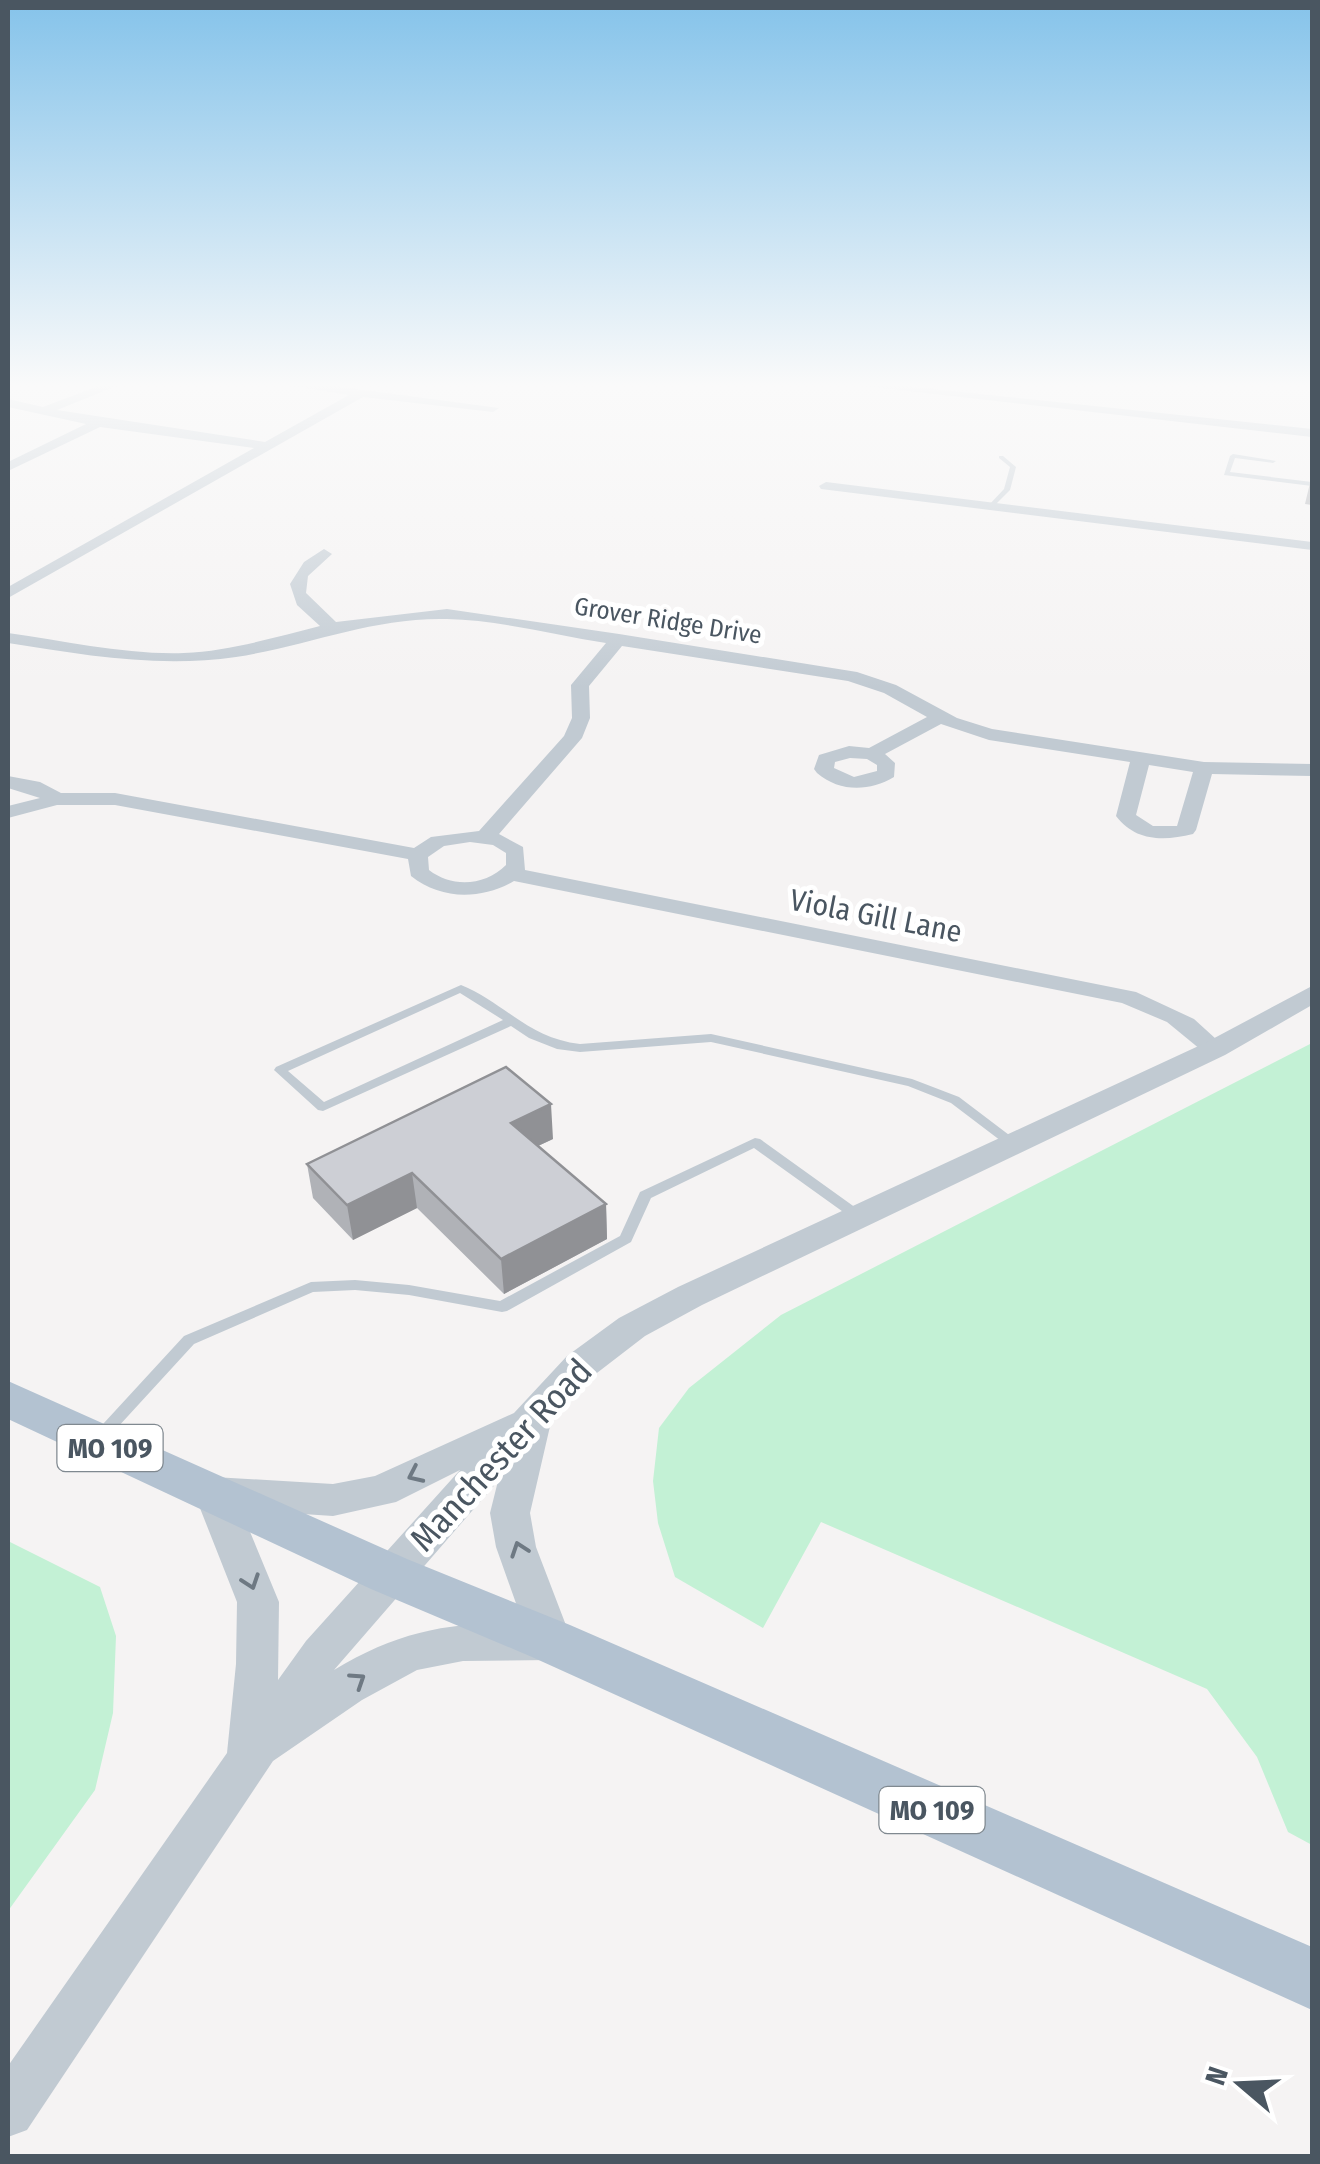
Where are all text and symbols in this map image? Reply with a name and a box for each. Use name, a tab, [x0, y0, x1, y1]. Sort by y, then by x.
street label: Grover Ridge Drive	[572, 591, 764, 651]
street label: Viola Gill Lane	[787, 882, 965, 950]
street label: Manchester Road	[401, 1350, 601, 1560]
road number: MO 109	[58, 1425, 162, 1471]
one-way arrow	[407, 1463, 425, 1483]
one-way arrow	[510, 1542, 531, 1559]
one-way arrow	[239, 1573, 260, 1590]
one-way arrow	[347, 1674, 365, 1693]
road number: MO 109	[880, 1787, 984, 1833]
north arrow	[1190, 2034, 1290, 2134]
text: N	[1199, 2063, 1235, 2089]

